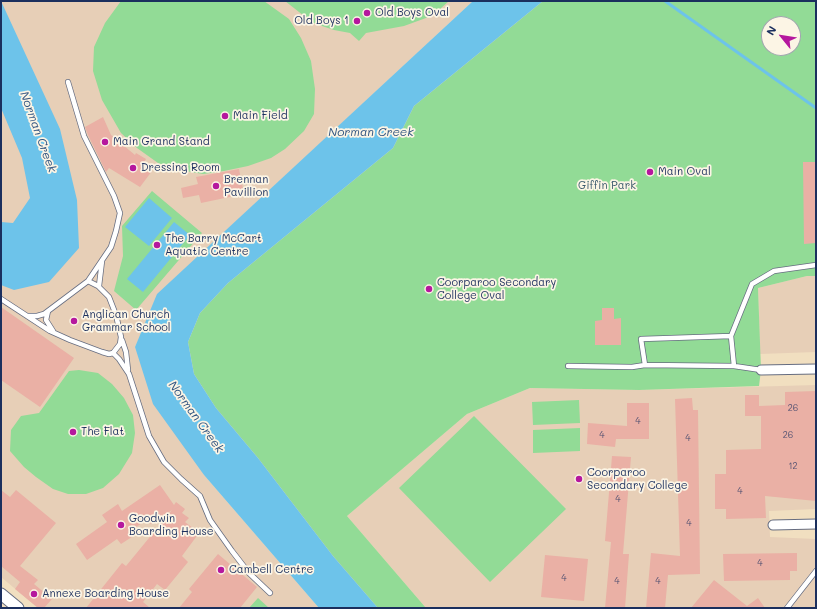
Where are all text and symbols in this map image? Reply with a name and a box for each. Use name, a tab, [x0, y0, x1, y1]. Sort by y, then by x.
place label: Old Boys Oval	[375, 6, 449, 20]
marker: Old Boys Oval	[362, 8, 372, 18]
place label: Old Boys 1	[294, 14, 349, 28]
marker: Old Boys 1	[352, 16, 362, 26]
north arrow	[761, 16, 801, 56]
text: N	[762, 23, 780, 38]
water label: Norman Creek	[17, 89, 59, 175]
place label: Main Field	[233, 109, 288, 123]
marker: Main Field	[220, 111, 230, 121]
water label: Norman Creek	[328, 125, 414, 139]
place label: Main Grand Stand	[113, 135, 210, 149]
marker: Main Grand Stand	[100, 137, 110, 147]
place label: Dressing Room	[141, 161, 220, 175]
marker: Dressing Room	[128, 163, 138, 173]
place label: Main Oval	[658, 165, 711, 179]
marker: Main Oval	[645, 167, 655, 177]
place label: Brennan Pavillion	[224, 173, 268, 199]
park label: Giffin Park	[578, 179, 636, 193]
marker: Brennan Pavillion	[211, 181, 221, 191]
place label: The Barry McCart Aquatic Centre	[165, 232, 262, 258]
marker: The Barry McCart Aquatic Centre	[152, 240, 162, 250]
place label: Coorparoo Secondary College Oval	[437, 276, 556, 302]
marker: Coorparoo Secondary College Oval	[424, 284, 434, 294]
place label: Anglican Church Grammar School	[82, 308, 171, 334]
marker: Anglican Church Grammar School	[69, 316, 79, 326]
water label: Norman Creek	[165, 378, 227, 456]
house number: 26	[788, 403, 798, 413]
house number: 4	[635, 416, 641, 426]
place label: The Flat	[81, 425, 124, 439]
marker: The Flat	[68, 427, 78, 437]
house number: 4	[599, 430, 605, 440]
house number: 26	[783, 430, 793, 440]
house number: 4	[685, 433, 691, 443]
house number: 12	[788, 461, 798, 471]
place label: Coorparoo Secondary College	[587, 466, 688, 492]
marker: Coorparoo Secondary College	[574, 474, 584, 484]
house number: 4	[737, 486, 743, 496]
house number: 4	[615, 494, 621, 504]
place label: Goodwin Boarding House	[129, 512, 214, 538]
house number: 4	[686, 518, 692, 528]
marker: Goodwin Boarding House	[116, 520, 126, 530]
house number: 4	[757, 558, 763, 568]
place label: Cambell Centre	[229, 563, 313, 577]
marker: Cambell Centre	[216, 565, 226, 575]
house number: 4	[561, 573, 567, 583]
house number: 4	[614, 576, 620, 586]
house number: 4	[655, 576, 661, 586]
place label: Annexe Boarding House	[42, 587, 169, 601]
marker: Annexe Boarding House	[29, 589, 39, 599]

